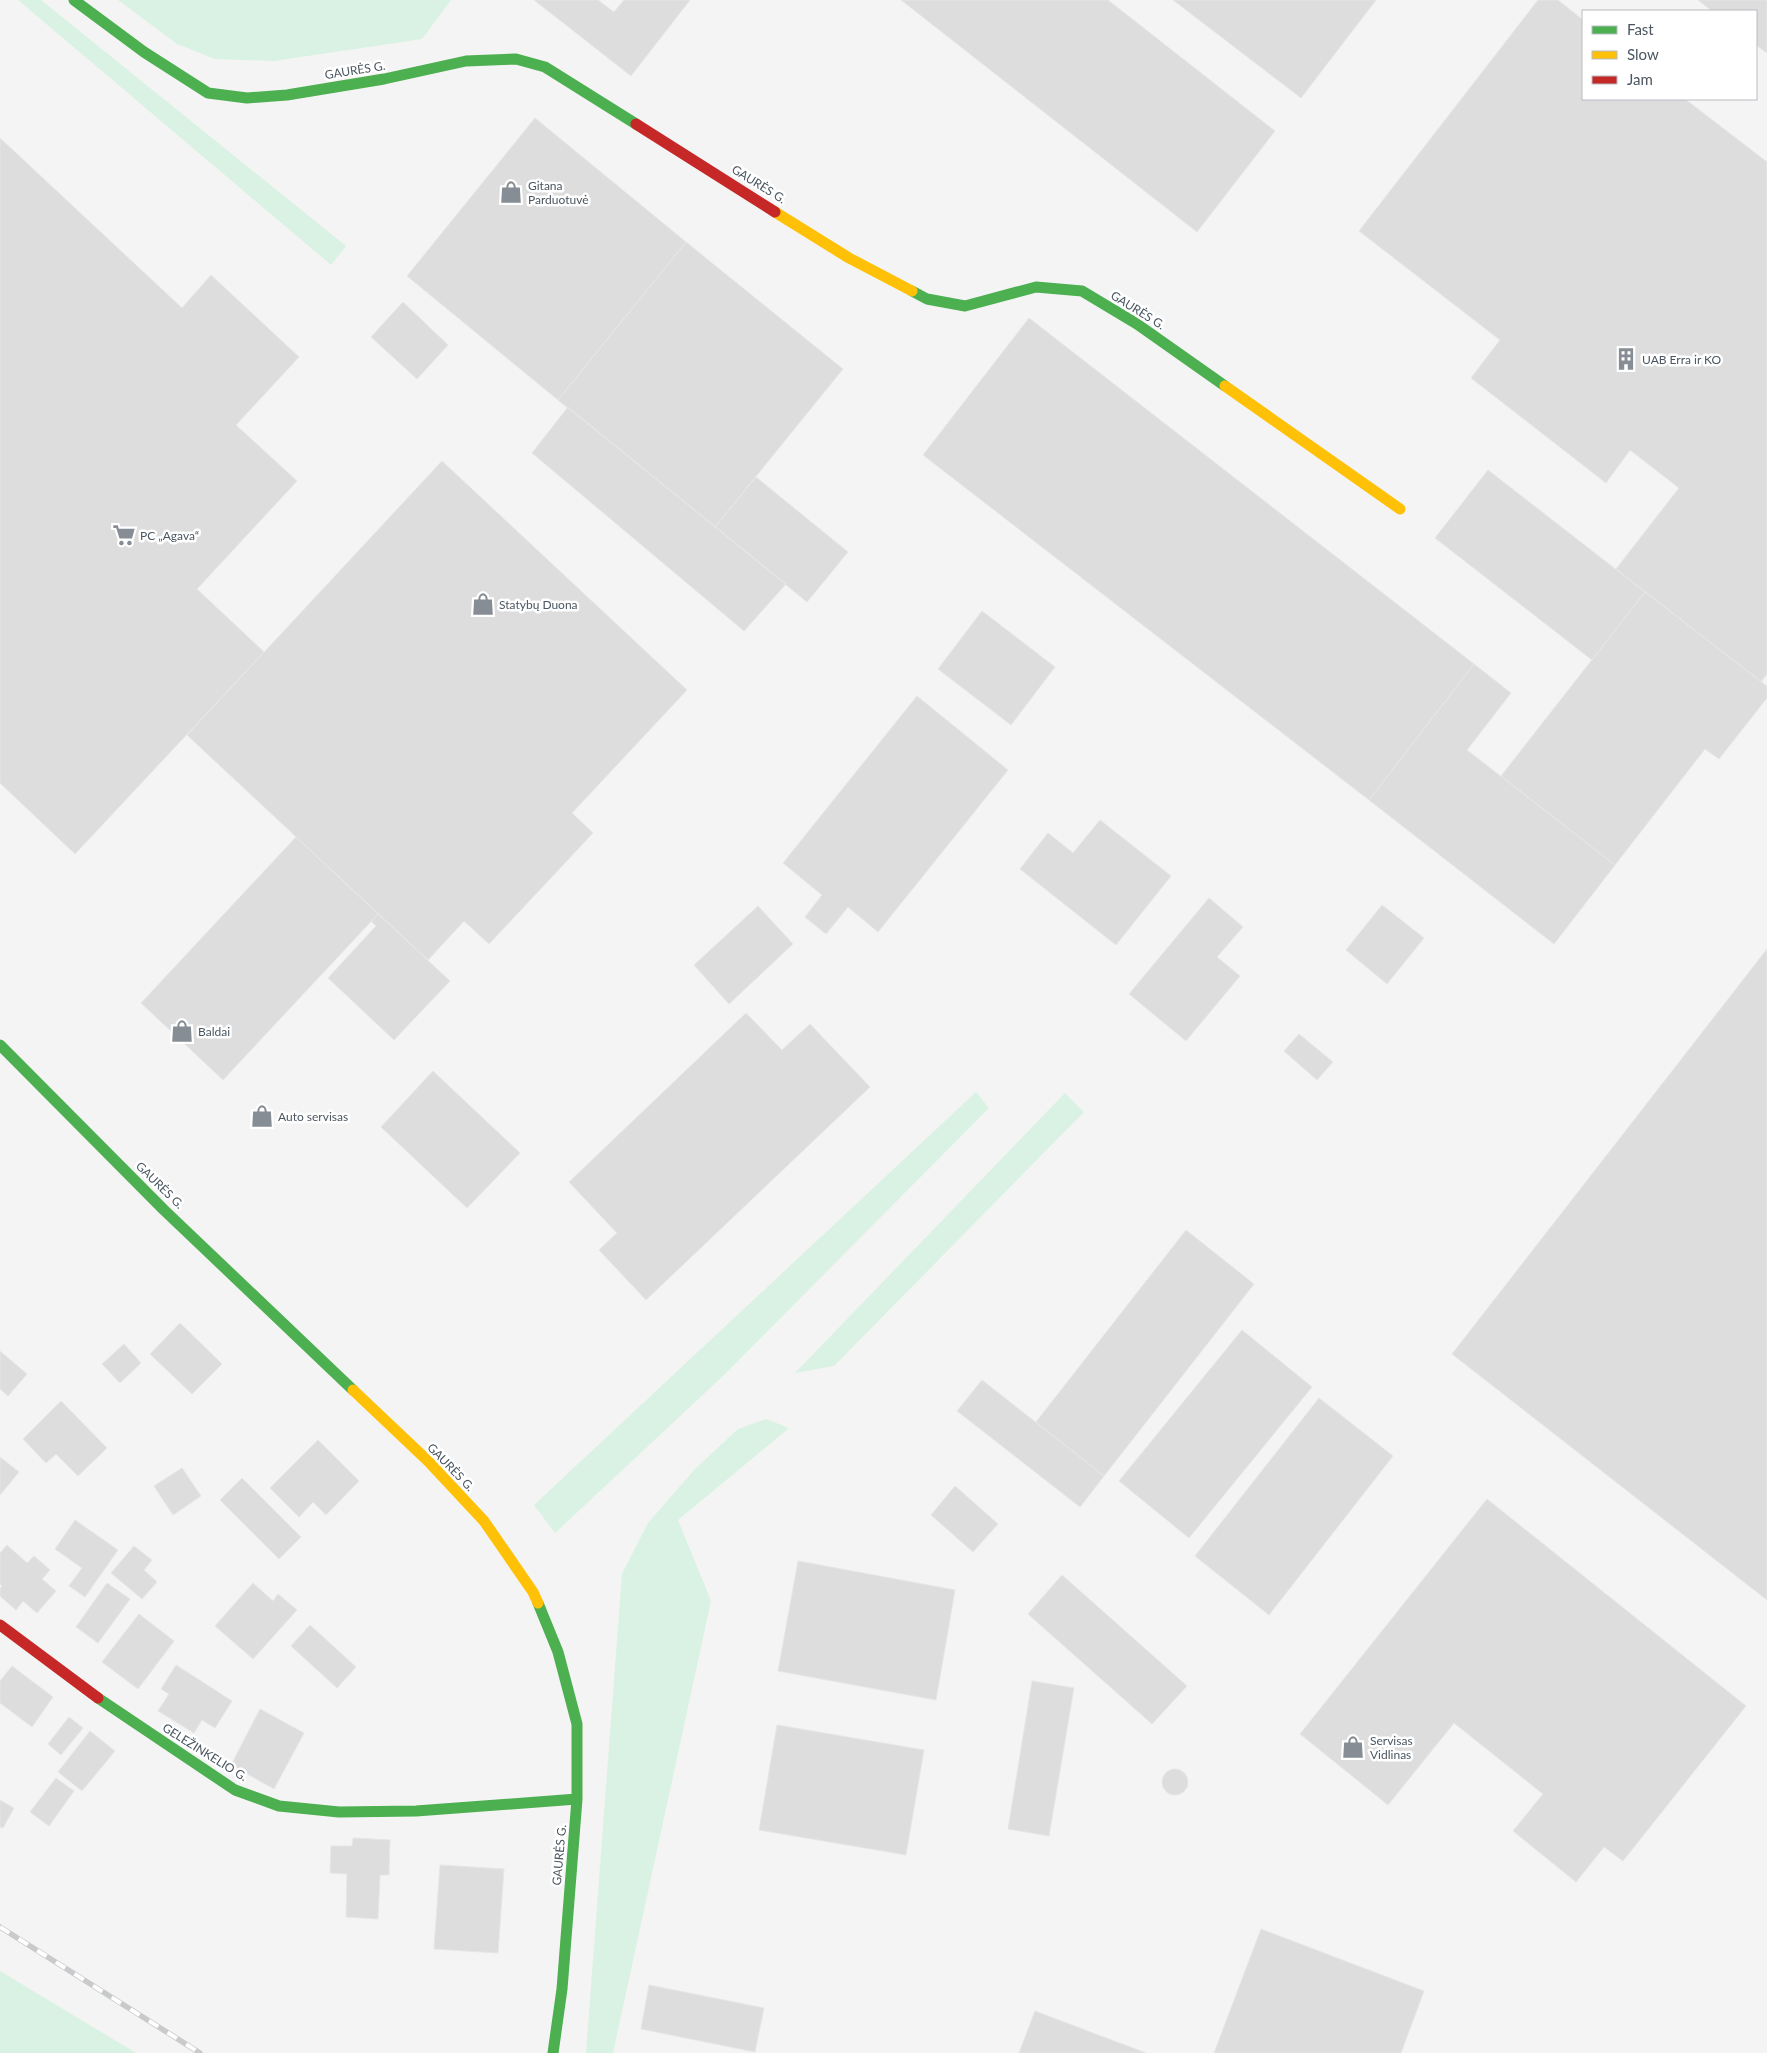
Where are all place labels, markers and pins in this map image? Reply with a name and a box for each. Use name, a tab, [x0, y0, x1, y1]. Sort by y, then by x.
place label: Gitana Parduotuvė	[528, 178, 589, 207]
shop icon: Gitana Parduotuvė	[498, 179, 524, 205]
building icon: UAB Erra ir KO	[1613, 346, 1639, 372]
place label: UAB Erra ir KO	[1642, 352, 1722, 367]
supermarket icon: PC „Agava“	[111, 522, 137, 548]
place label: PC „Agava“	[140, 528, 199, 543]
shop icon: Statybų Duona	[470, 591, 496, 617]
place label: Statybų Duona	[499, 597, 578, 612]
shop icon: Baldai	[169, 1018, 195, 1044]
place label: Baldai	[198, 1024, 230, 1039]
shop icon: Auto servisas	[249, 1103, 275, 1129]
place label: Auto servisas	[278, 1109, 348, 1124]
place label: Servisas Vidlinas	[1370, 1733, 1413, 1762]
shop icon: Servisas Vidlinas	[1340, 1734, 1366, 1760]

